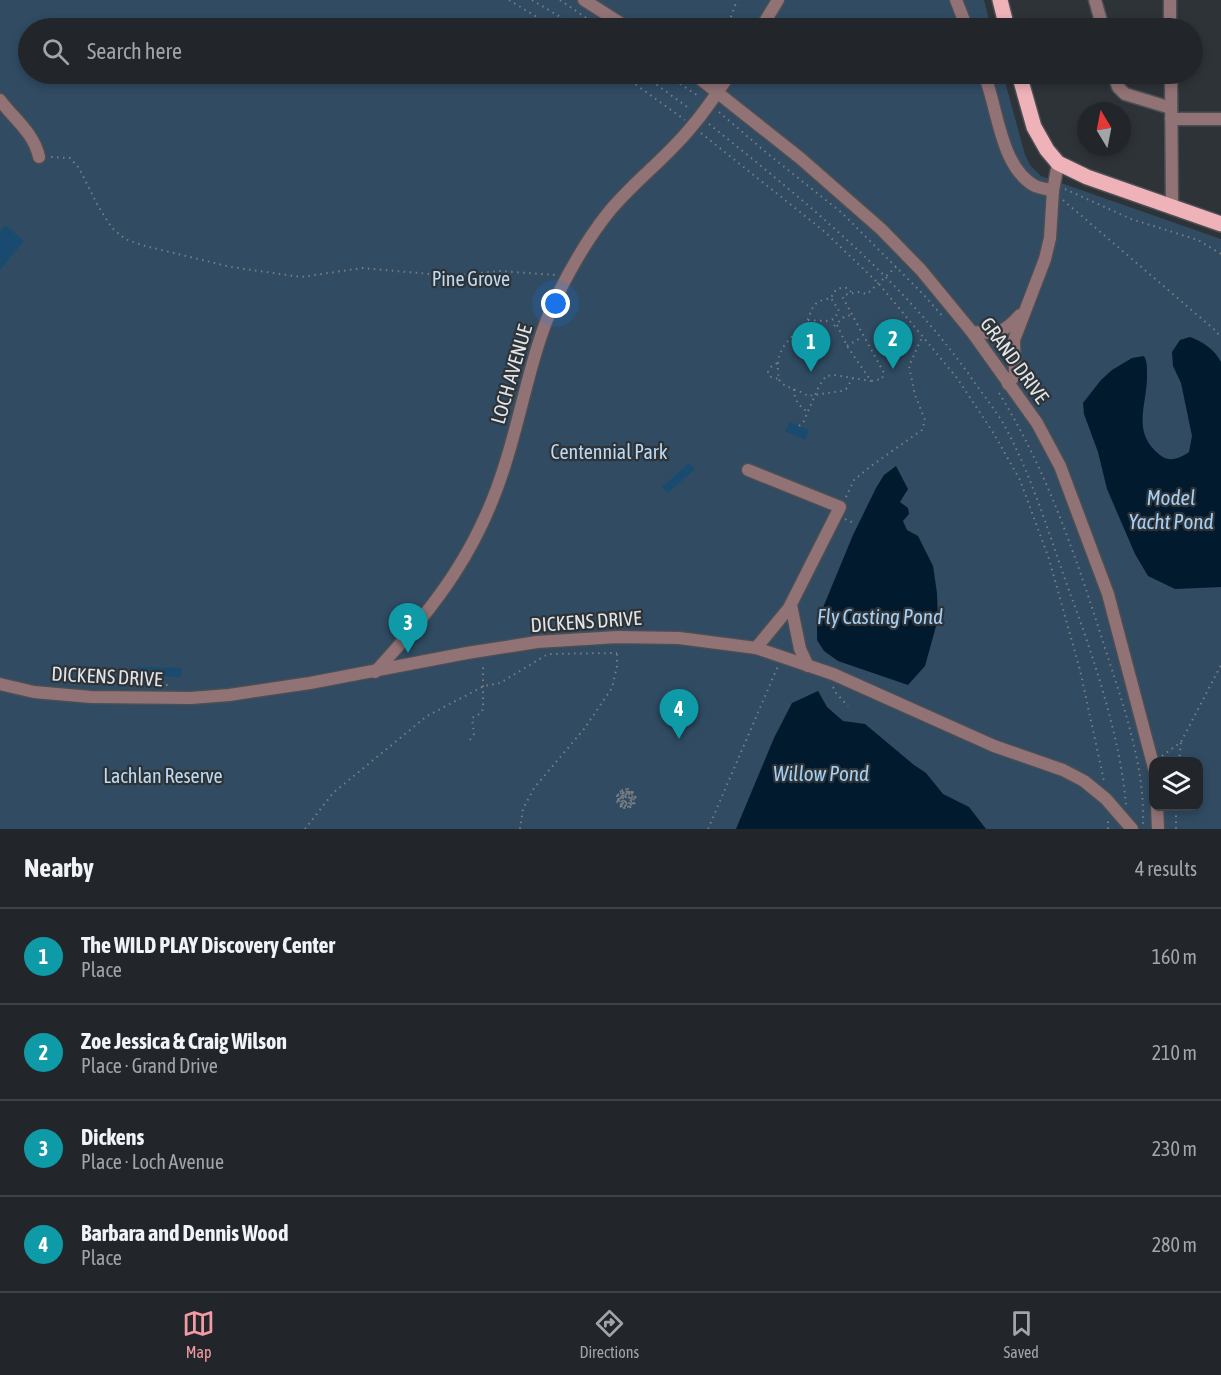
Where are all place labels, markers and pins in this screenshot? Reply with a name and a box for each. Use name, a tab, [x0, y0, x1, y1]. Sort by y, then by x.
pin: 2	[874, 320, 912, 369]
pin: 1	[792, 322, 830, 372]
pin: 3	[388, 604, 428, 653]
pin: 4	[660, 690, 698, 739]

